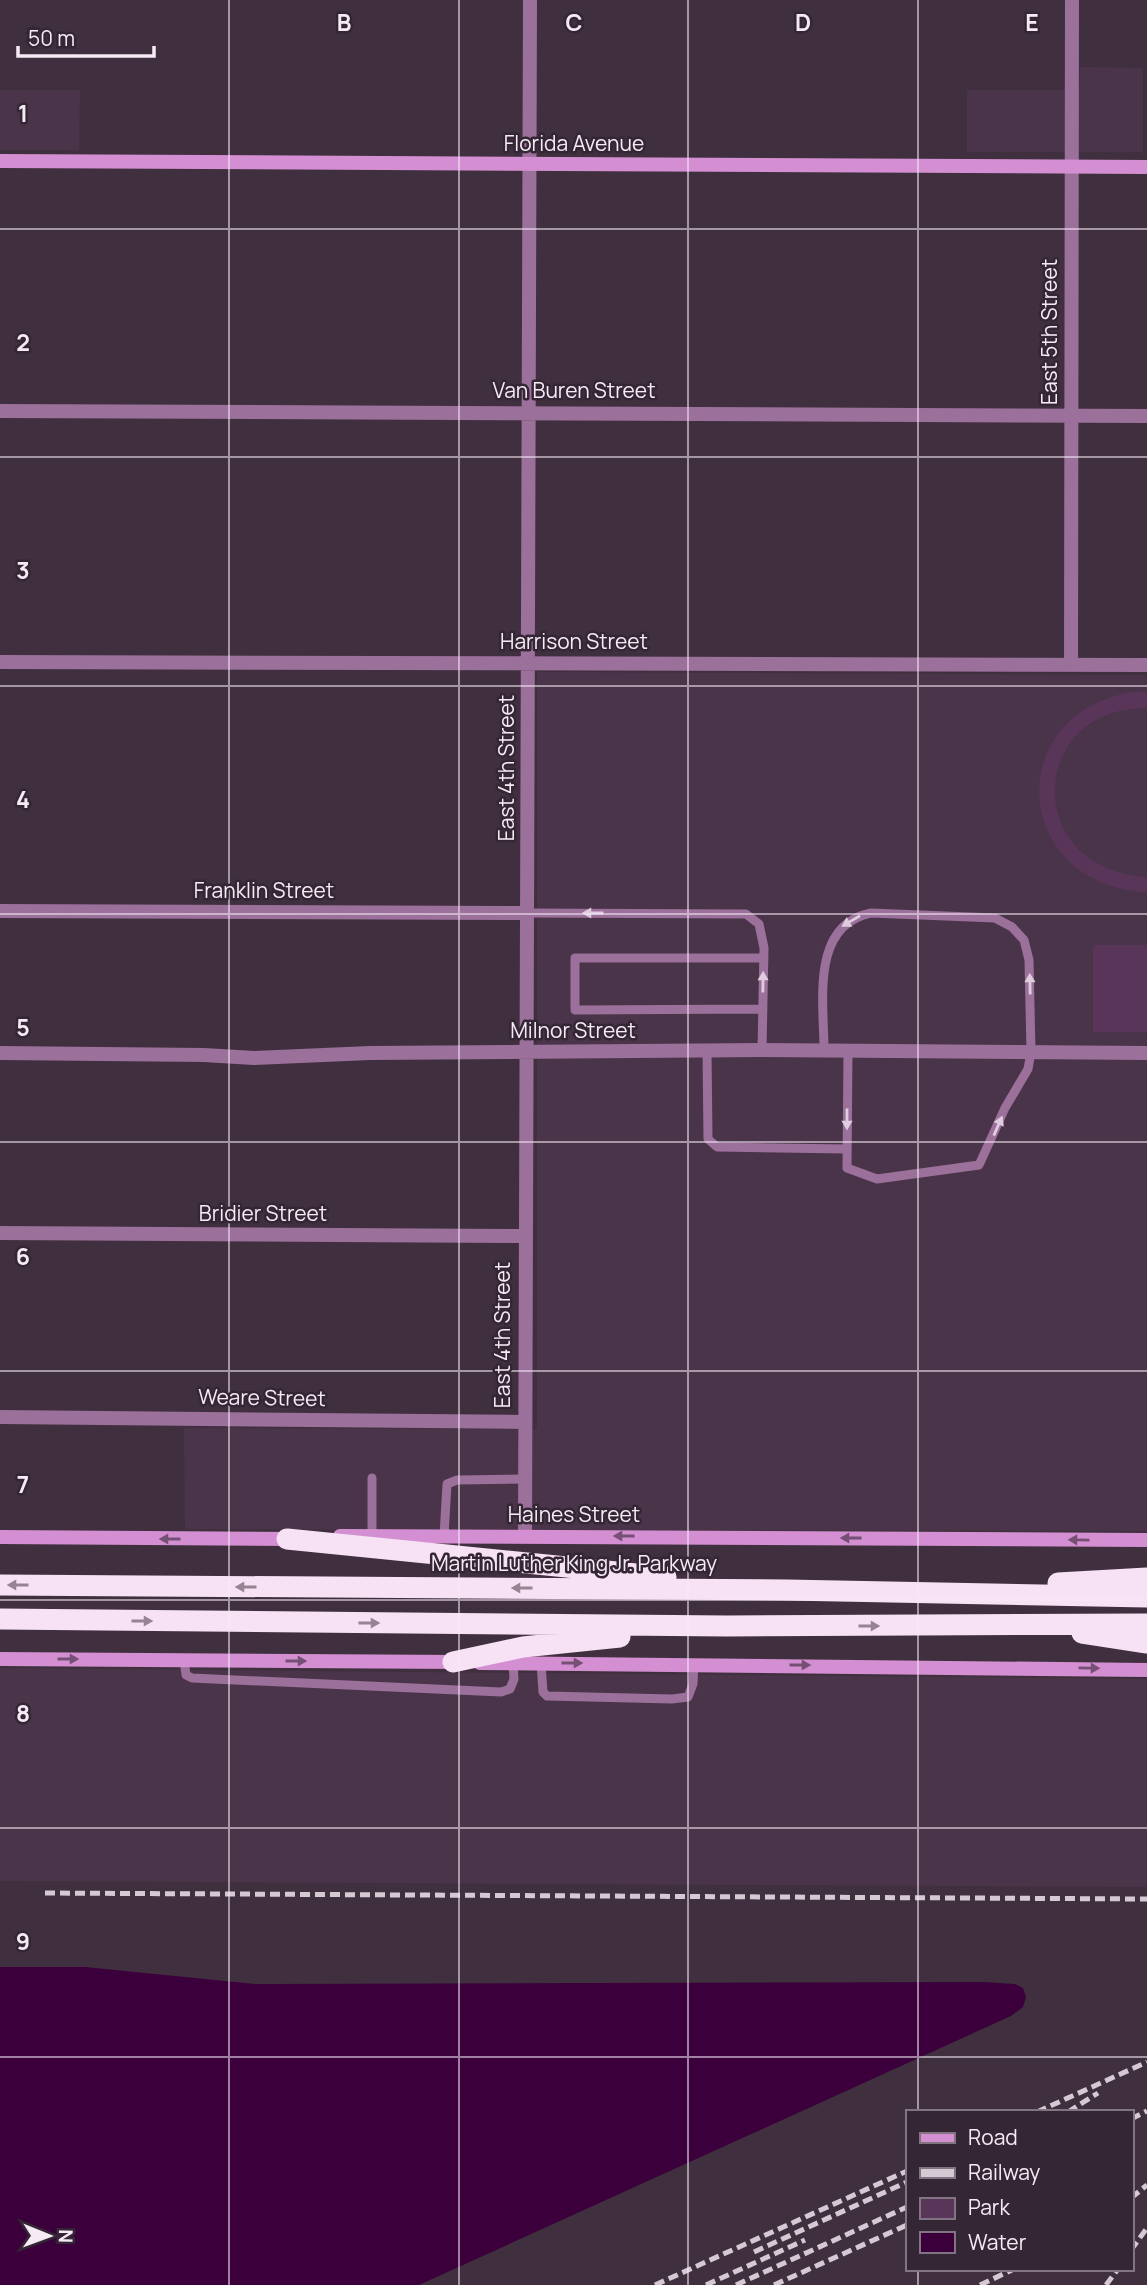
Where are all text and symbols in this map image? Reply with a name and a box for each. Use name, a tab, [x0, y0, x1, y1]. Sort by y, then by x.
text: B	[337, 6, 351, 38]
text: C	[566, 6, 583, 38]
text: D	[795, 6, 811, 38]
text: E	[1025, 6, 1039, 38]
scale bar	[18, 14, 154, 58]
text: 50 m	[28, 24, 75, 52]
text: 1	[18, 97, 28, 129]
street label: Florida Avenue	[504, 129, 644, 157]
street label: East 5th Street	[1035, 259, 1063, 405]
text: 2	[16, 326, 30, 358]
street label: Van Buren Street	[492, 376, 656, 404]
text: 3	[16, 554, 30, 586]
street label: Harrison Street	[500, 627, 648, 655]
street label: East 4th Street	[492, 695, 520, 841]
text: 4	[16, 783, 30, 815]
street label: Franklin Street	[194, 876, 334, 904]
one-way arrow	[582, 907, 604, 919]
one-way arrow	[841, 915, 860, 927]
one-way arrow	[758, 971, 769, 993]
one-way arrow	[1024, 973, 1036, 995]
text: 5	[16, 1011, 30, 1043]
street label: Milnor Street	[510, 1016, 636, 1044]
one-way arrow	[841, 1108, 853, 1130]
one-way arrow	[992, 1116, 1004, 1136]
street label: Bridier Street	[199, 1199, 327, 1227]
text: 6	[16, 1240, 30, 1272]
street label: East 4th Street	[488, 1262, 516, 1408]
street label: Weare Street	[198, 1382, 326, 1412]
text: 7	[17, 1468, 29, 1500]
street label: Haines Street	[508, 1500, 640, 1528]
one-way arrow	[613, 1530, 635, 1542]
one-way arrow	[840, 1532, 862, 1544]
one-way arrow	[158, 1533, 180, 1545]
one-way arrow	[1068, 1534, 1090, 1546]
street label: Martin Luther King Jr. Parkway	[431, 1549, 717, 1577]
one-way arrow	[7, 1579, 29, 1591]
one-way arrow	[235, 1581, 257, 1593]
one-way arrow	[511, 1583, 533, 1594]
one-way arrow	[131, 1615, 153, 1627]
one-way arrow	[358, 1617, 380, 1628]
one-way arrow	[858, 1620, 880, 1632]
one-way arrow	[57, 1653, 79, 1665]
one-way arrow	[285, 1655, 307, 1667]
one-way arrow	[561, 1657, 583, 1669]
one-way arrow	[789, 1659, 811, 1671]
one-way arrow	[1079, 1663, 1101, 1674]
text: 8	[16, 1697, 30, 1729]
text: 9	[16, 1925, 30, 1957]
legend	[906, 2110, 1133, 2271]
text: Road	[968, 2123, 1018, 2151]
text: Railway	[968, 2158, 1040, 2186]
text: Park	[968, 2193, 1010, 2221]
north arrow	[14, 2201, 84, 2271]
text: Water	[968, 2228, 1027, 2256]
text: N	[53, 2229, 79, 2243]

